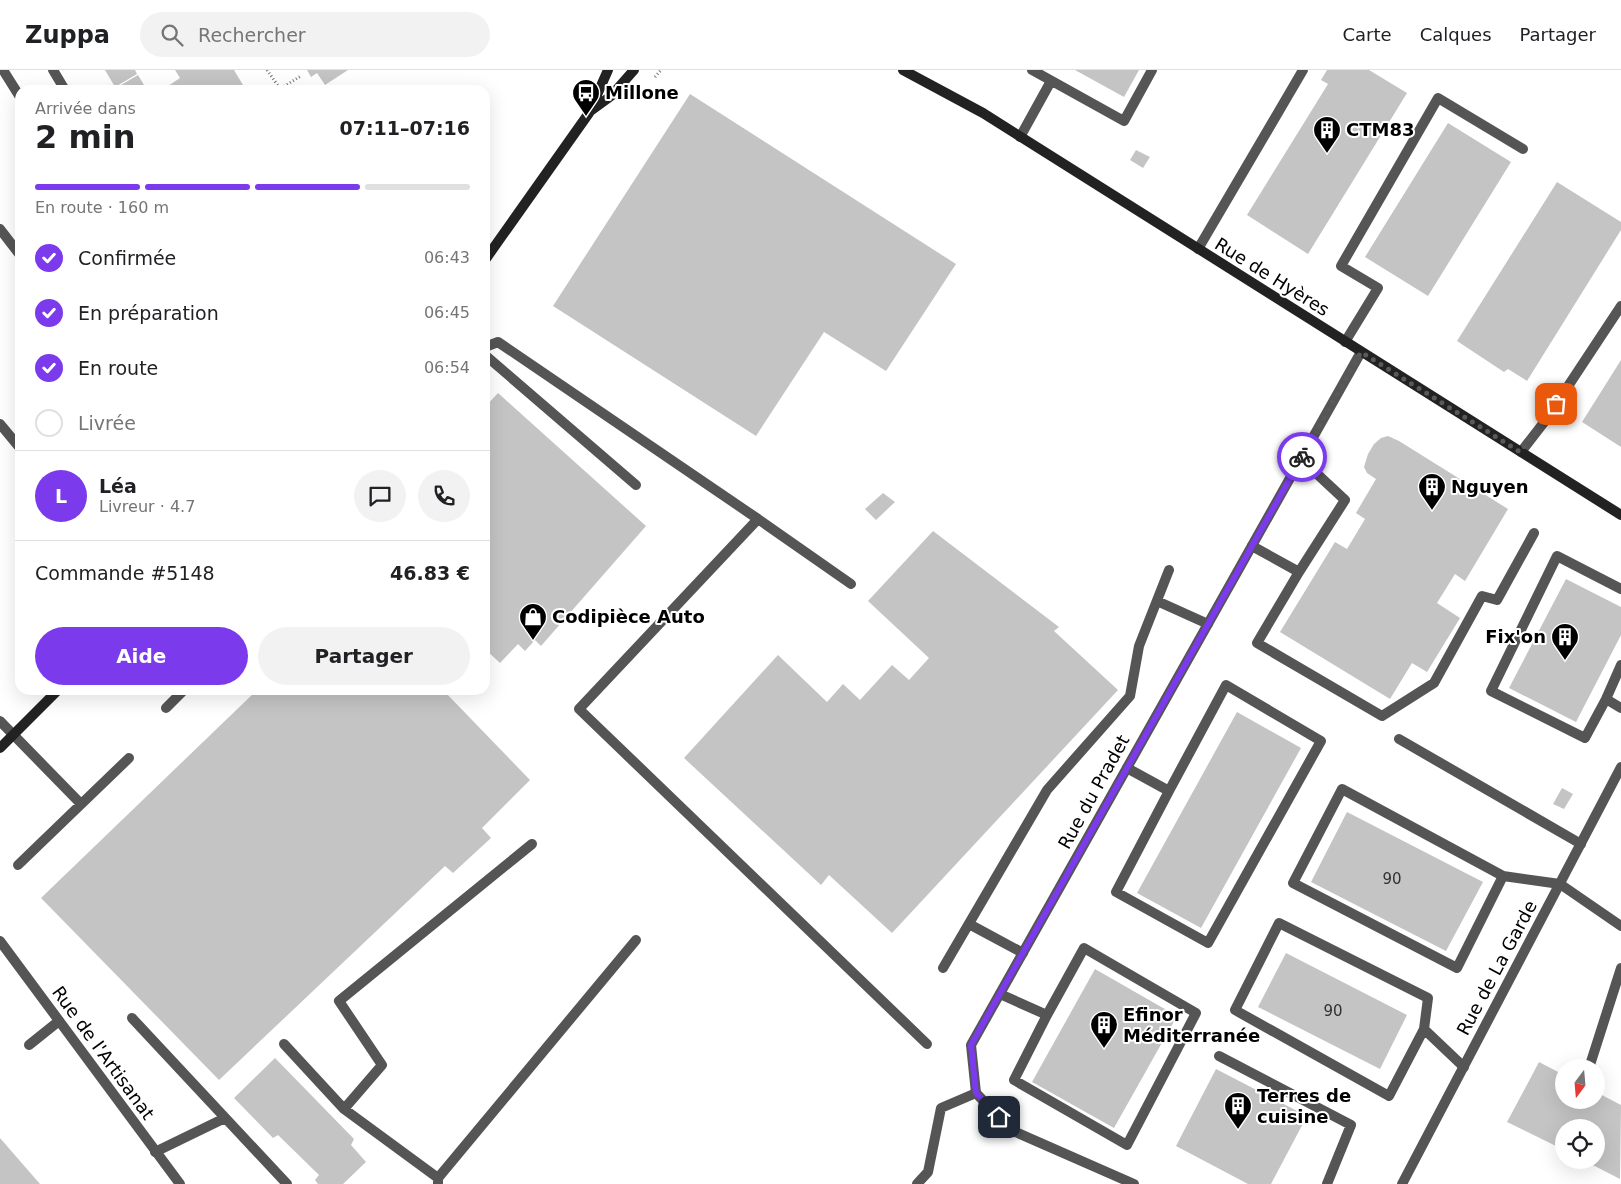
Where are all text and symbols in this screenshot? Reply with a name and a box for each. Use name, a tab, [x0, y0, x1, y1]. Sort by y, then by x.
search box	[140, 12, 490, 57]
text: Zuppa	[25, 21, 110, 49]
icon: search	[158, 21, 186, 49]
text: Rechercher	[198, 24, 306, 46]
text: Carte	[1343, 24, 1392, 45]
text: Calques	[1420, 24, 1492, 45]
text: Partager	[1520, 24, 1596, 45]
bus stop icon: Millone	[571, 78, 601, 117]
place label: Millone	[605, 82, 679, 103]
text: Arrivée dans	[35, 99, 136, 118]
building icon: CTM83	[1312, 115, 1342, 154]
text: 07:11–07:16	[340, 117, 470, 139]
text: 2 min	[35, 118, 136, 156]
place label: CTM83	[1346, 119, 1414, 140]
text: En route · 160 m	[35, 198, 169, 217]
street label: Rue de Hyères	[1211, 233, 1333, 320]
icon: check	[35, 244, 63, 272]
text: Confirmée	[78, 247, 176, 269]
text: 06:43	[424, 248, 470, 267]
icon: check	[35, 299, 63, 327]
text: En préparation	[78, 302, 219, 324]
text: 06:45	[424, 303, 470, 322]
icon: check	[35, 354, 63, 382]
text: En route	[78, 357, 158, 379]
text: 06:54	[424, 358, 470, 377]
pin	[1535, 383, 1577, 425]
icon: bag	[1542, 390, 1570, 418]
text: Livrée	[78, 412, 136, 434]
courier	[1277, 432, 1327, 482]
icon: bike	[1288, 443, 1316, 471]
button: chat	[354, 470, 406, 522]
button: phone	[418, 470, 470, 522]
building icon: Nguyen	[1417, 472, 1447, 511]
text: Léa	[99, 475, 137, 497]
place label: Nguyen	[1451, 476, 1529, 497]
text: L	[55, 485, 67, 507]
text: Livreur · 4.7	[99, 497, 195, 516]
text: Commande #5148	[35, 562, 215, 584]
text: 46.83 €	[390, 562, 470, 584]
shop icon: Codipièce Auto	[518, 602, 548, 641]
place label: Codipièce Auto	[552, 606, 705, 627]
building icon: Fix'on	[1550, 622, 1580, 661]
place label: Fix'on	[1485, 626, 1546, 647]
button: Aide	[35, 627, 248, 685]
button: Partager	[258, 627, 470, 685]
street label: Rue du Pradet	[1054, 731, 1134, 852]
house number: 90	[1382, 870, 1402, 888]
street label: Rue de La Garde	[1452, 897, 1541, 1039]
street label: Rue de l'Artisanat	[48, 982, 159, 1123]
house number: 90	[1323, 1002, 1343, 1020]
place label: Efinor Méditerranée	[1123, 1004, 1260, 1046]
building icon: Efinor Méditerranée	[1089, 1010, 1119, 1049]
north arrow	[1555, 1059, 1605, 1109]
map controls	[1555, 1059, 1605, 1169]
place label: Terres de cuisine	[1257, 1085, 1351, 1127]
building icon: Terres de cuisine	[1223, 1091, 1253, 1130]
pin	[978, 1096, 1020, 1138]
icon: home	[985, 1103, 1013, 1131]
button: locate	[1555, 1119, 1605, 1169]

